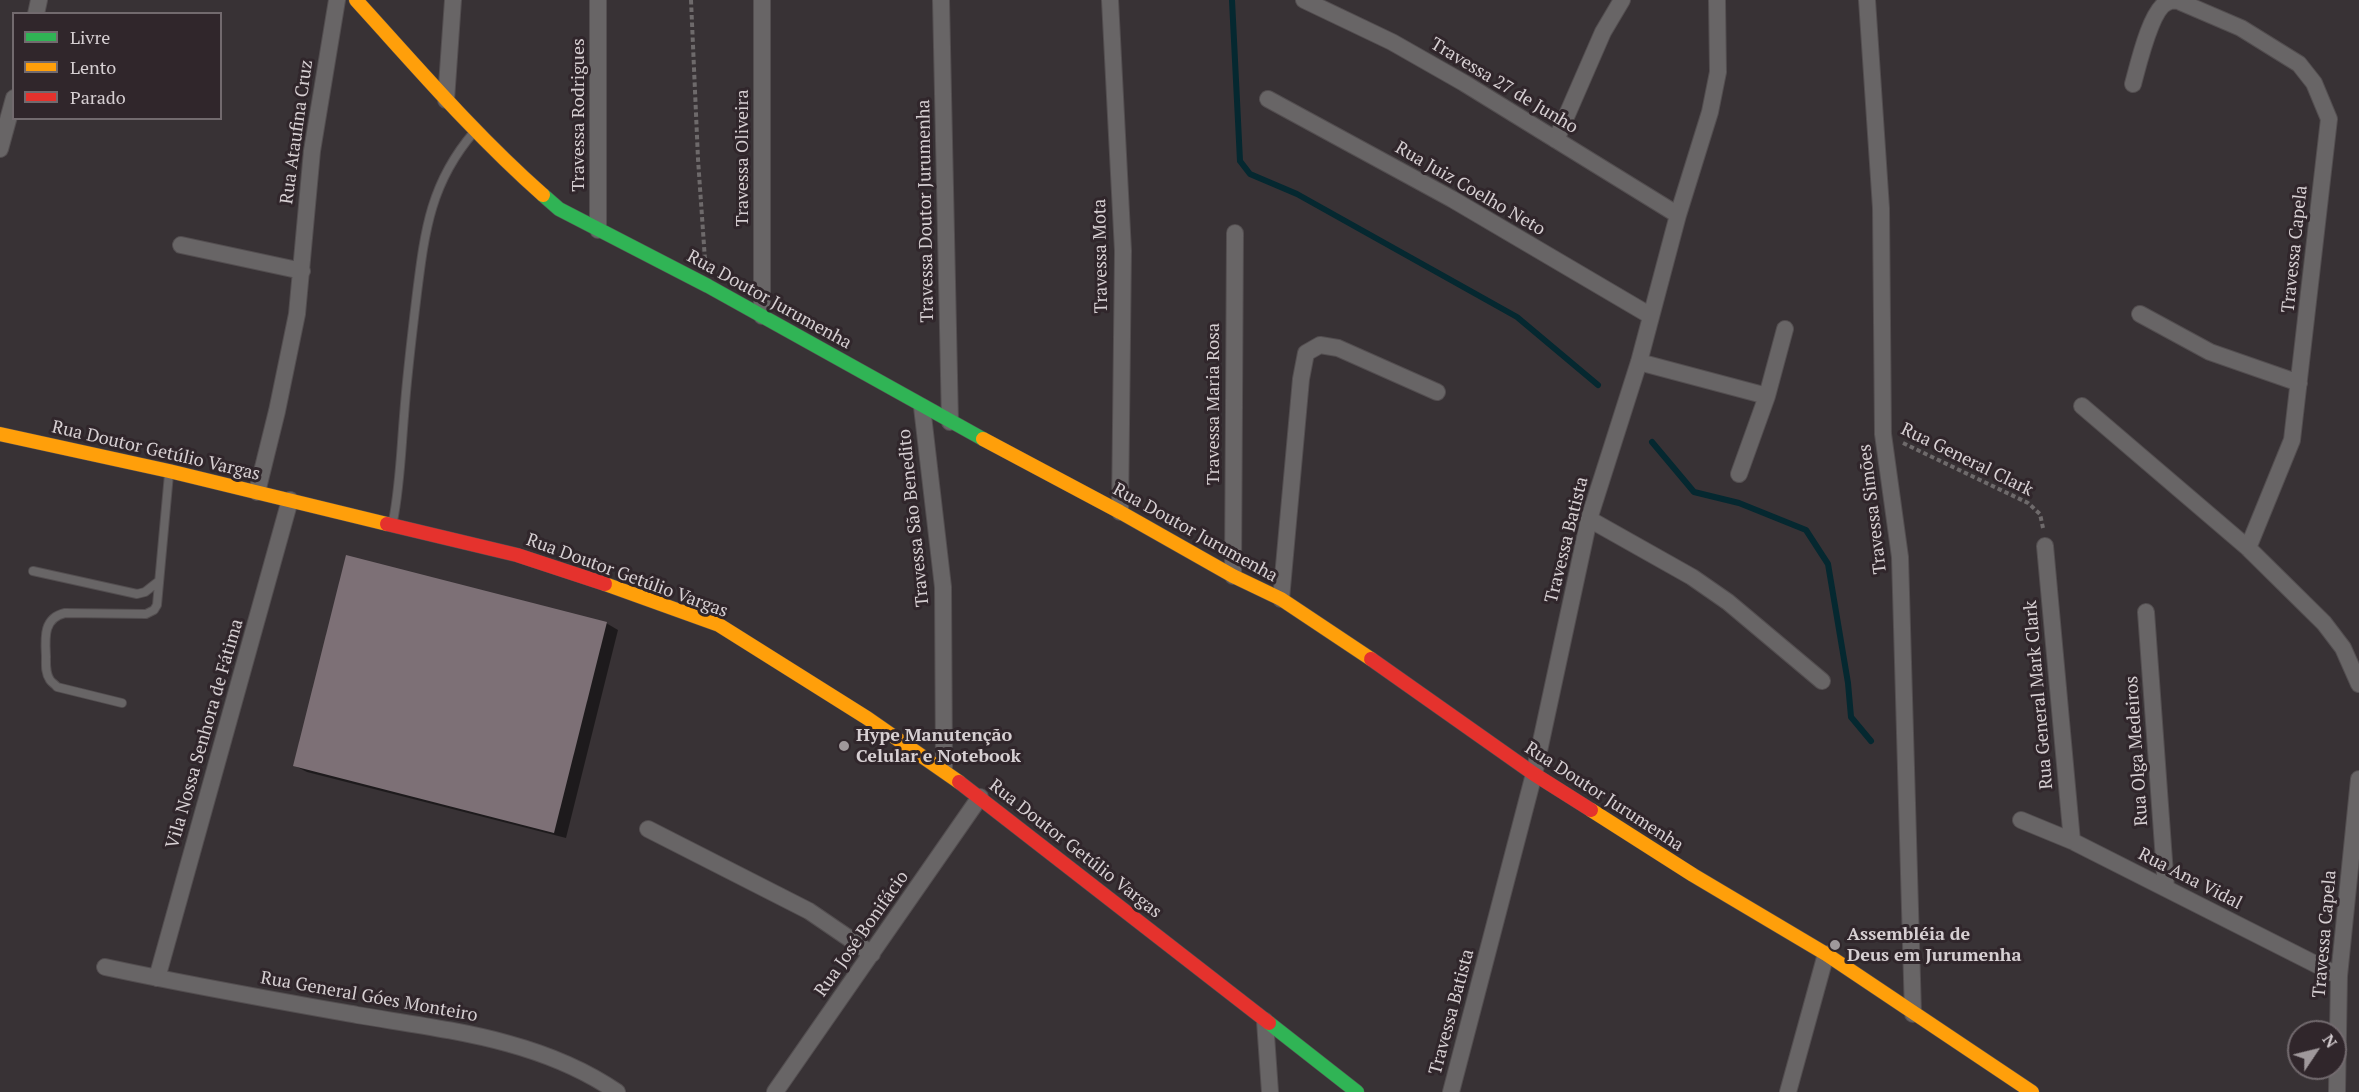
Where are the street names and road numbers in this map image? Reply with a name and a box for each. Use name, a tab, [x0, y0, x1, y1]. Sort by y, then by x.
street label: Travessa 27 de Junho	[1426, 33, 1582, 139]
street label: Travessa Rodrigues	[568, 38, 590, 192]
street label: Rua Ataufina Cruz	[276, 59, 318, 205]
street label: Travessa Oliveira	[732, 90, 754, 226]
street label: Travessa Doutor Jurumenha	[913, 99, 939, 323]
street label: Rua Juiz Coelho Neto	[1391, 137, 1549, 241]
street label: Travessa Capela	[2278, 184, 2312, 314]
street label: Travessa Mota	[1089, 198, 1113, 314]
street label: Rua Doutor Jurumenha	[683, 246, 855, 354]
street label: Travessa Maria Rosa	[1203, 323, 1225, 485]
street label: Rua Doutor Getúlio Vargas	[50, 417, 262, 485]
street label: Rua General Clark	[1897, 419, 2037, 501]
street label: Travessa São Benedito	[894, 428, 934, 608]
street label: Travessa Simões	[1854, 443, 1892, 575]
street label: Travessa Batista	[1541, 475, 1593, 605]
street label: Rua Doutor Jurumenha	[1109, 479, 1281, 587]
street label: Rua Doutor Getúlio Vargas	[523, 529, 731, 623]
street label: Rua General Mark Clark	[2020, 600, 2058, 790]
street label: Vila Nossa Senhora de Fátima	[162, 617, 248, 851]
street label: Rua Olga Medeiros	[2121, 675, 2153, 827]
street label: Rua Doutor Jurumenha	[1521, 738, 1687, 856]
street label: Rua Doutor Getúlio Vargas	[984, 775, 1166, 923]
street label: Rua Ana Vidal	[2134, 844, 2246, 914]
street label: Rua José Bonifácio	[811, 867, 913, 1001]
street label: Travessa Capela	[2309, 869, 2341, 999]
street label: Travessa Batista	[1425, 947, 1479, 1077]
street label: Rua General Góes Monteiro	[259, 967, 479, 1027]

